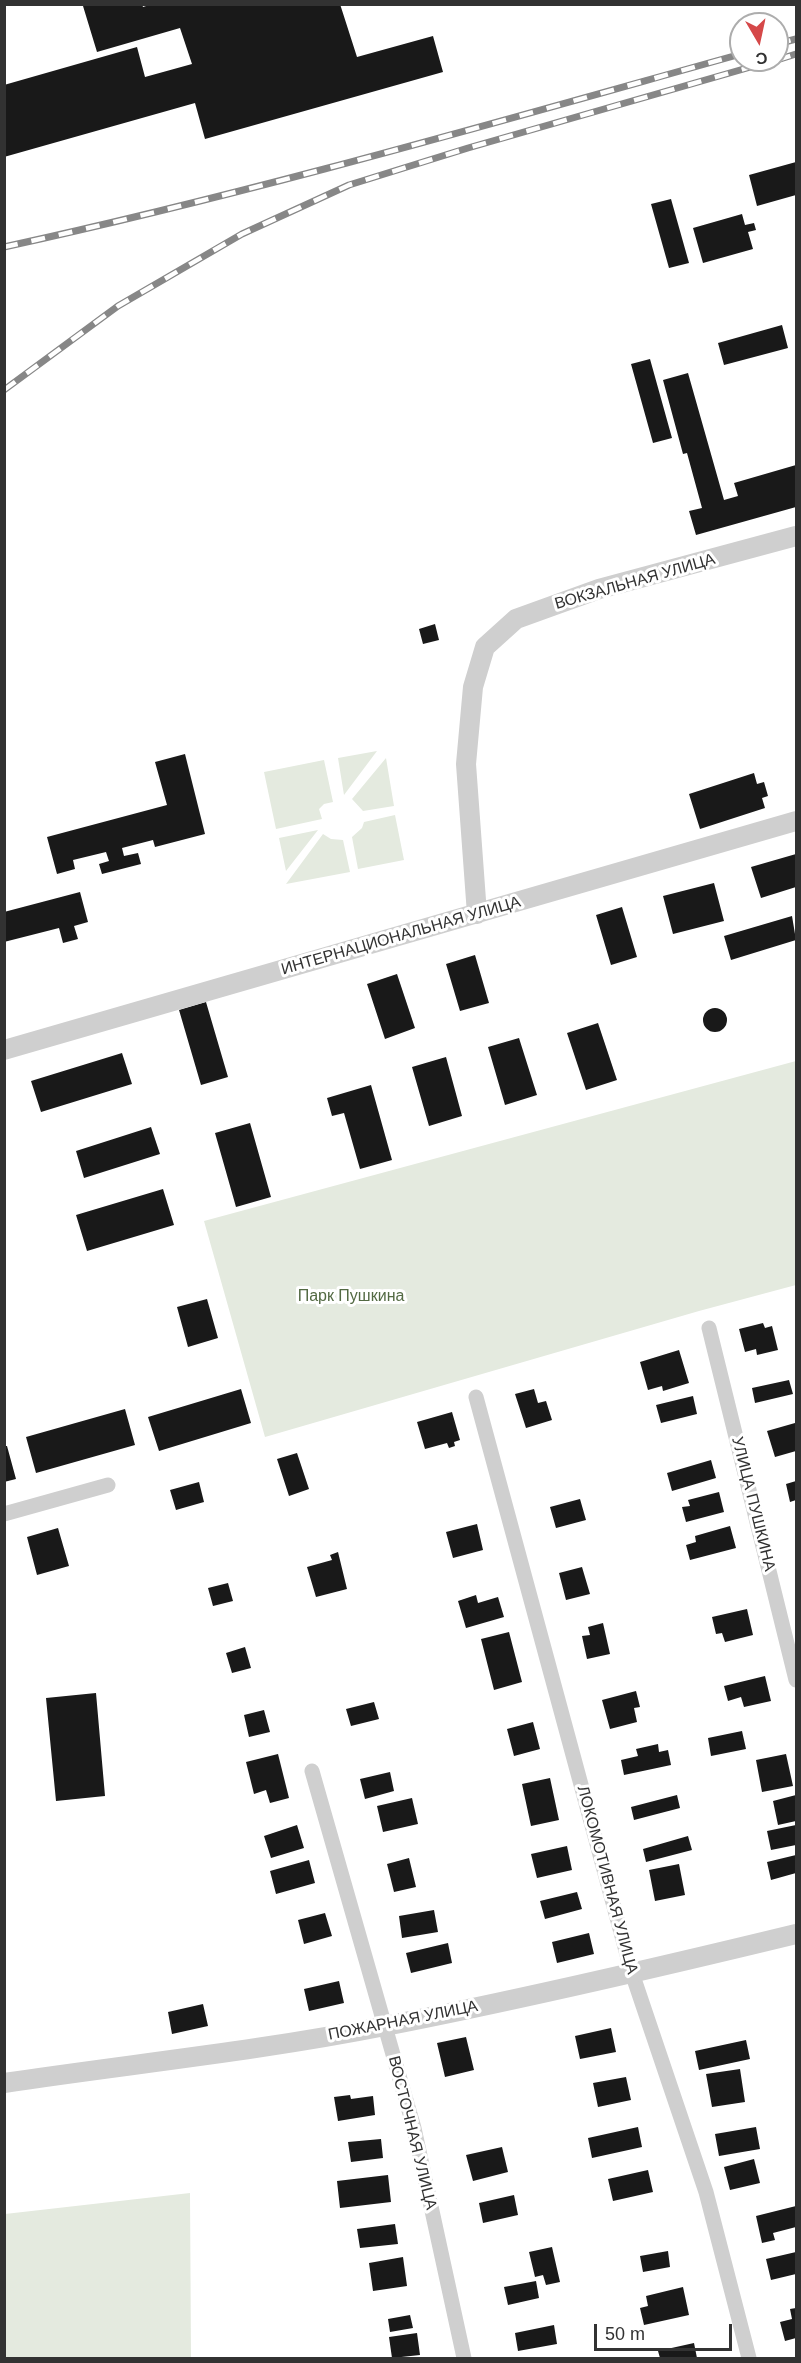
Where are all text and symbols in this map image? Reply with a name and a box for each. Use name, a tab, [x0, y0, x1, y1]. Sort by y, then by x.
north arrow	[729, 12, 789, 72]
text: С	[755, 49, 769, 68]
street label: ВОКЗАЛЬНАЯ УЛИЦА	[553, 550, 717, 614]
street label: ИНТЕРНАЦИОНАЛЬНАЯ УЛИЦА	[279, 893, 523, 979]
park label: Парк Пушкина	[298, 1287, 404, 1307]
street label: УЛИЦА ПУШКИНА	[727, 1435, 779, 1573]
street label: ЛОКОМОТИВНАЯ УЛИЦА	[573, 1784, 641, 1976]
street label: ПОЖАРНАЯ УЛИЦА	[327, 1997, 479, 2045]
street label: ВОСТОЧНАЯ УЛИЦА	[384, 2054, 440, 2212]
scale bar	[597, 2312, 735, 2350]
text: 50 m	[605, 2324, 645, 2344]

